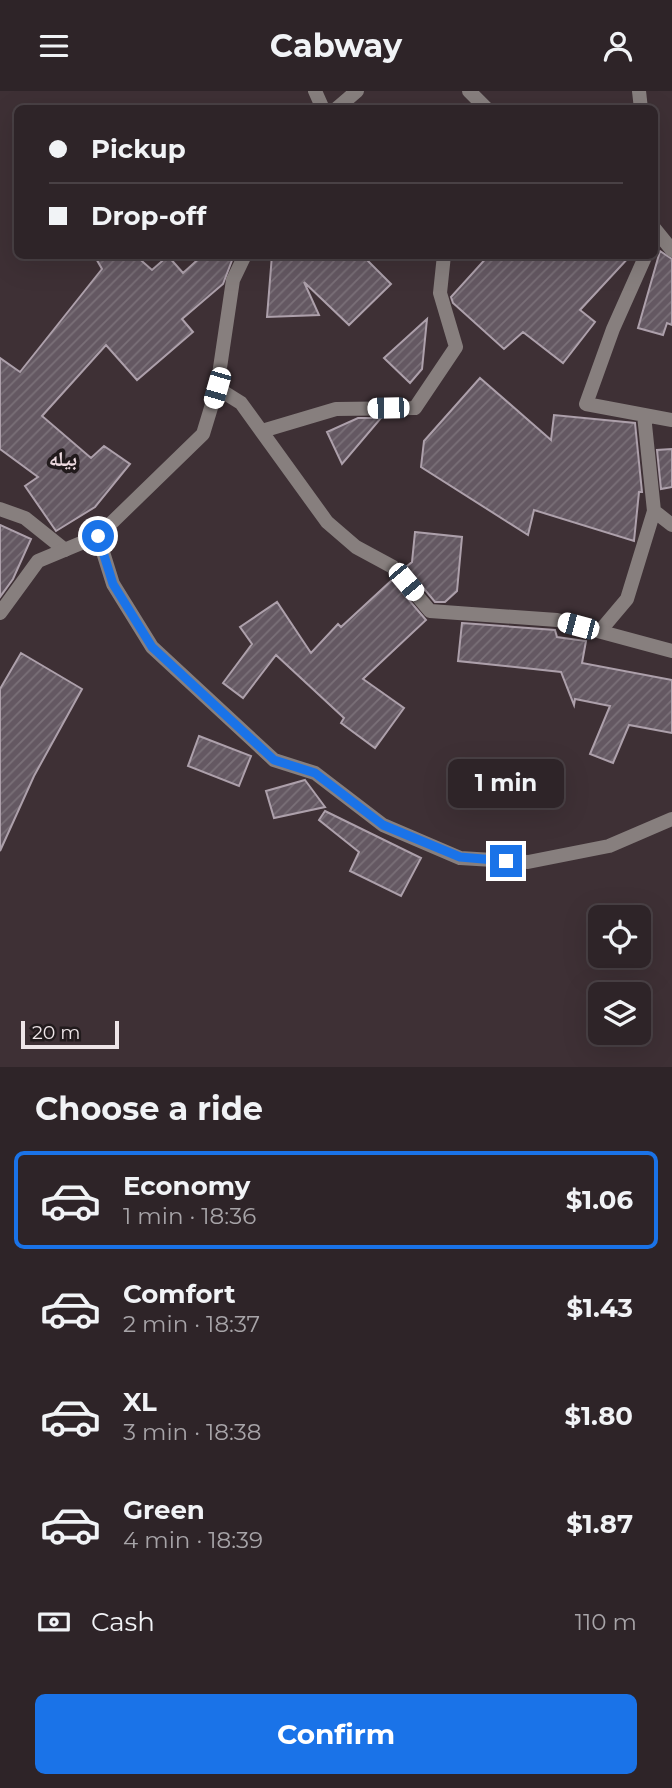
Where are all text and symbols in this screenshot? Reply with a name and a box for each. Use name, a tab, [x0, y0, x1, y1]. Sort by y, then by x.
text: Cabway	[270, 26, 402, 65]
icon: menu	[35, 27, 73, 65]
icon: person	[599, 27, 637, 65]
text: Pickup	[91, 133, 186, 165]
text: Drop-off	[91, 200, 206, 232]
car	[202, 365, 233, 411]
car	[367, 397, 410, 419]
district label: بیله	[49, 446, 77, 471]
route start	[82, 520, 114, 552]
car	[385, 559, 428, 605]
car	[555, 610, 602, 642]
callout: 1 min	[448, 759, 564, 809]
text: 1 min	[475, 769, 537, 797]
route end	[490, 845, 522, 877]
map controls	[588, 905, 651, 1045]
button: locate	[588, 905, 651, 968]
button: layers	[588, 982, 651, 1045]
scale bar	[21, 1018, 119, 1050]
text: 20 m	[32, 1021, 80, 1044]
text: Choose a ride	[35, 1089, 263, 1128]
icon: car	[39, 1169, 102, 1232]
text: Economy	[123, 1170, 250, 1202]
text: $1.06	[566, 1184, 633, 1216]
text: 1 min · 18:36	[123, 1202, 256, 1230]
icon: car	[39, 1277, 102, 1340]
text: Comfort	[123, 1278, 235, 1310]
text: $1.43	[567, 1292, 633, 1324]
text: 2 min · 18:37	[123, 1310, 260, 1338]
icon: car	[39, 1385, 102, 1448]
text: XL	[123, 1386, 157, 1418]
text: $1.80	[565, 1400, 633, 1432]
text: 3 min · 18:38	[123, 1418, 261, 1446]
icon: car	[39, 1493, 102, 1556]
text: Green	[123, 1494, 205, 1526]
text: $1.87	[566, 1508, 633, 1540]
text: 4 min · 18:39	[123, 1526, 263, 1554]
icon: cash	[35, 1603, 73, 1641]
text: Cash	[91, 1606, 155, 1638]
text: 110 m	[575, 1608, 637, 1636]
button: Confirm	[35, 1694, 637, 1774]

